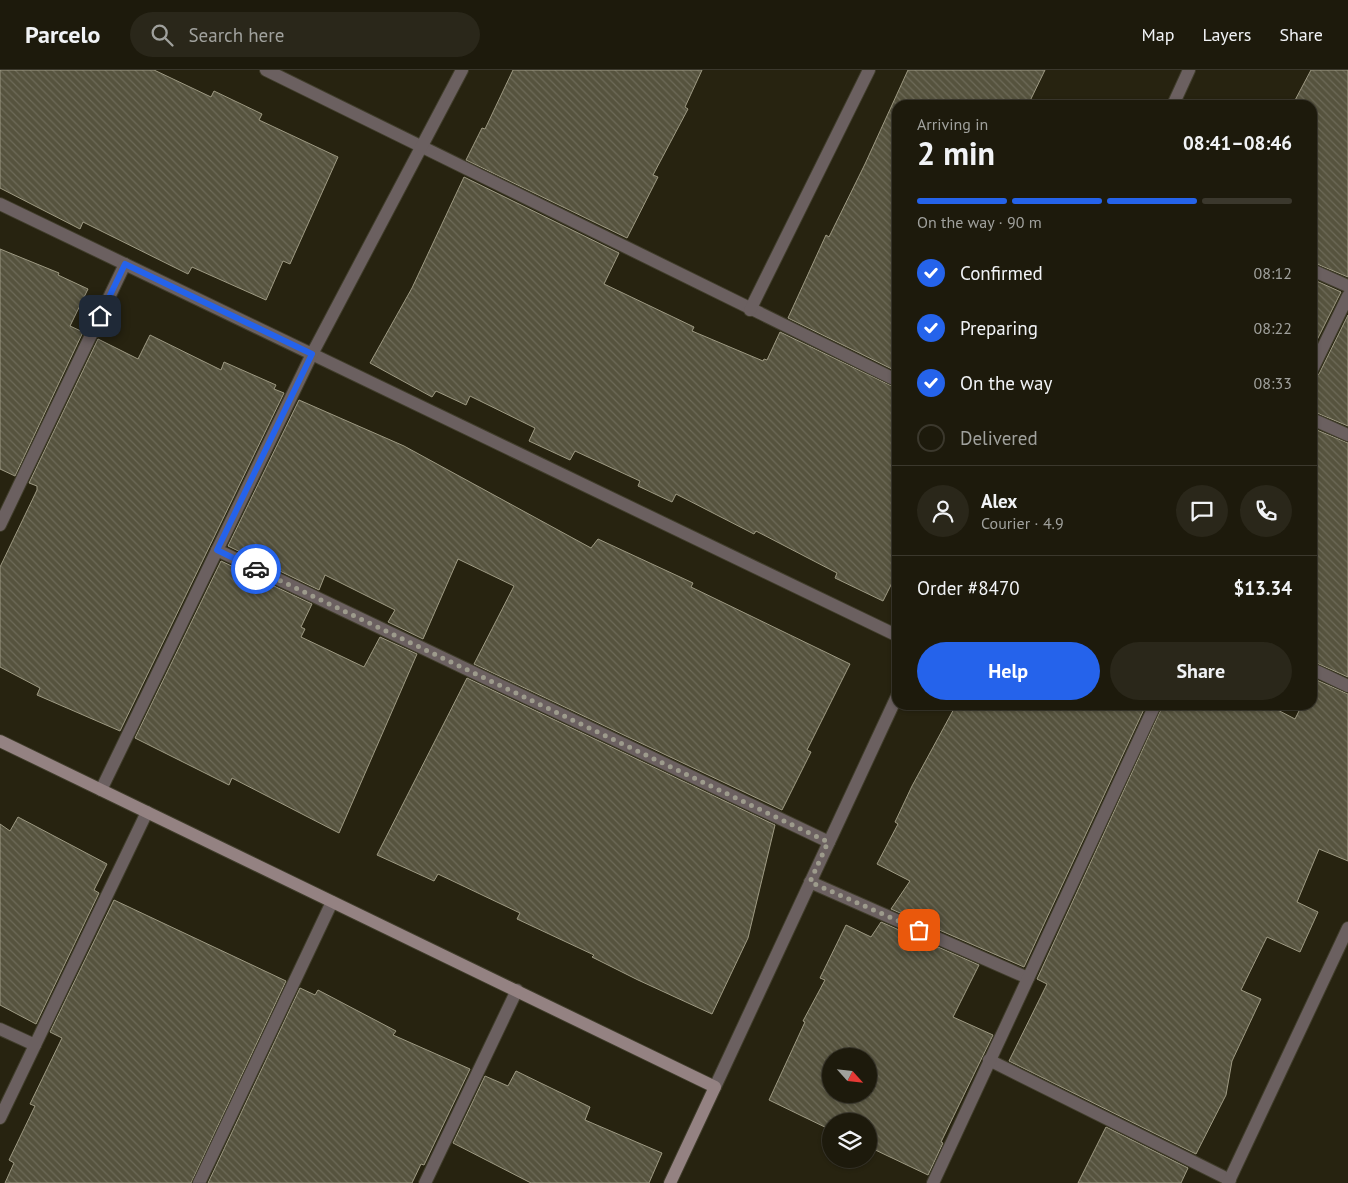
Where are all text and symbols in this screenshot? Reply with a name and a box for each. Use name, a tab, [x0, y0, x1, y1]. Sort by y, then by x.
search box	[130, 12, 480, 57]
text: Parcelo	[25, 19, 100, 50]
icon: search	[148, 21, 176, 49]
text: Search here	[188, 23, 284, 47]
text: Map	[1142, 23, 1174, 46]
text: Layers	[1202, 23, 1251, 46]
text: Share	[1279, 23, 1323, 46]
text: Arriving in	[917, 114, 988, 134]
text: 08:41–08:46	[1183, 131, 1292, 155]
text: 2 min	[917, 132, 995, 174]
text: On the way · 90 m	[917, 212, 1042, 232]
icon: check	[917, 259, 945, 287]
text: Confirmed	[960, 261, 1043, 285]
text: 08:12	[1254, 263, 1292, 283]
pin	[79, 295, 121, 337]
icon: home	[86, 302, 114, 330]
icon: check	[917, 314, 945, 342]
text: Preparing	[960, 316, 1038, 340]
text: 08:22	[1254, 318, 1292, 338]
icon: check	[917, 369, 945, 397]
text: On the way	[960, 371, 1052, 395]
text: 08:33	[1254, 373, 1292, 393]
text: Delivered	[960, 426, 1038, 450]
button: person	[917, 485, 969, 537]
button: chat	[1176, 485, 1228, 537]
button: phone	[1240, 485, 1292, 537]
text: Alex	[981, 489, 1017, 513]
text: Courier · 4.9	[981, 513, 1064, 533]
courier	[231, 544, 281, 594]
icon: car	[242, 555, 270, 583]
text: Order #8470	[917, 576, 1020, 600]
text: $13.34	[1233, 576, 1292, 600]
button: Help	[917, 642, 1100, 700]
button: Share	[1110, 642, 1292, 700]
pin	[898, 909, 940, 951]
icon: bag	[905, 916, 933, 944]
north arrow	[822, 1048, 878, 1102]
map controls	[822, 1048, 877, 1168]
button: layers	[822, 1113, 877, 1168]

